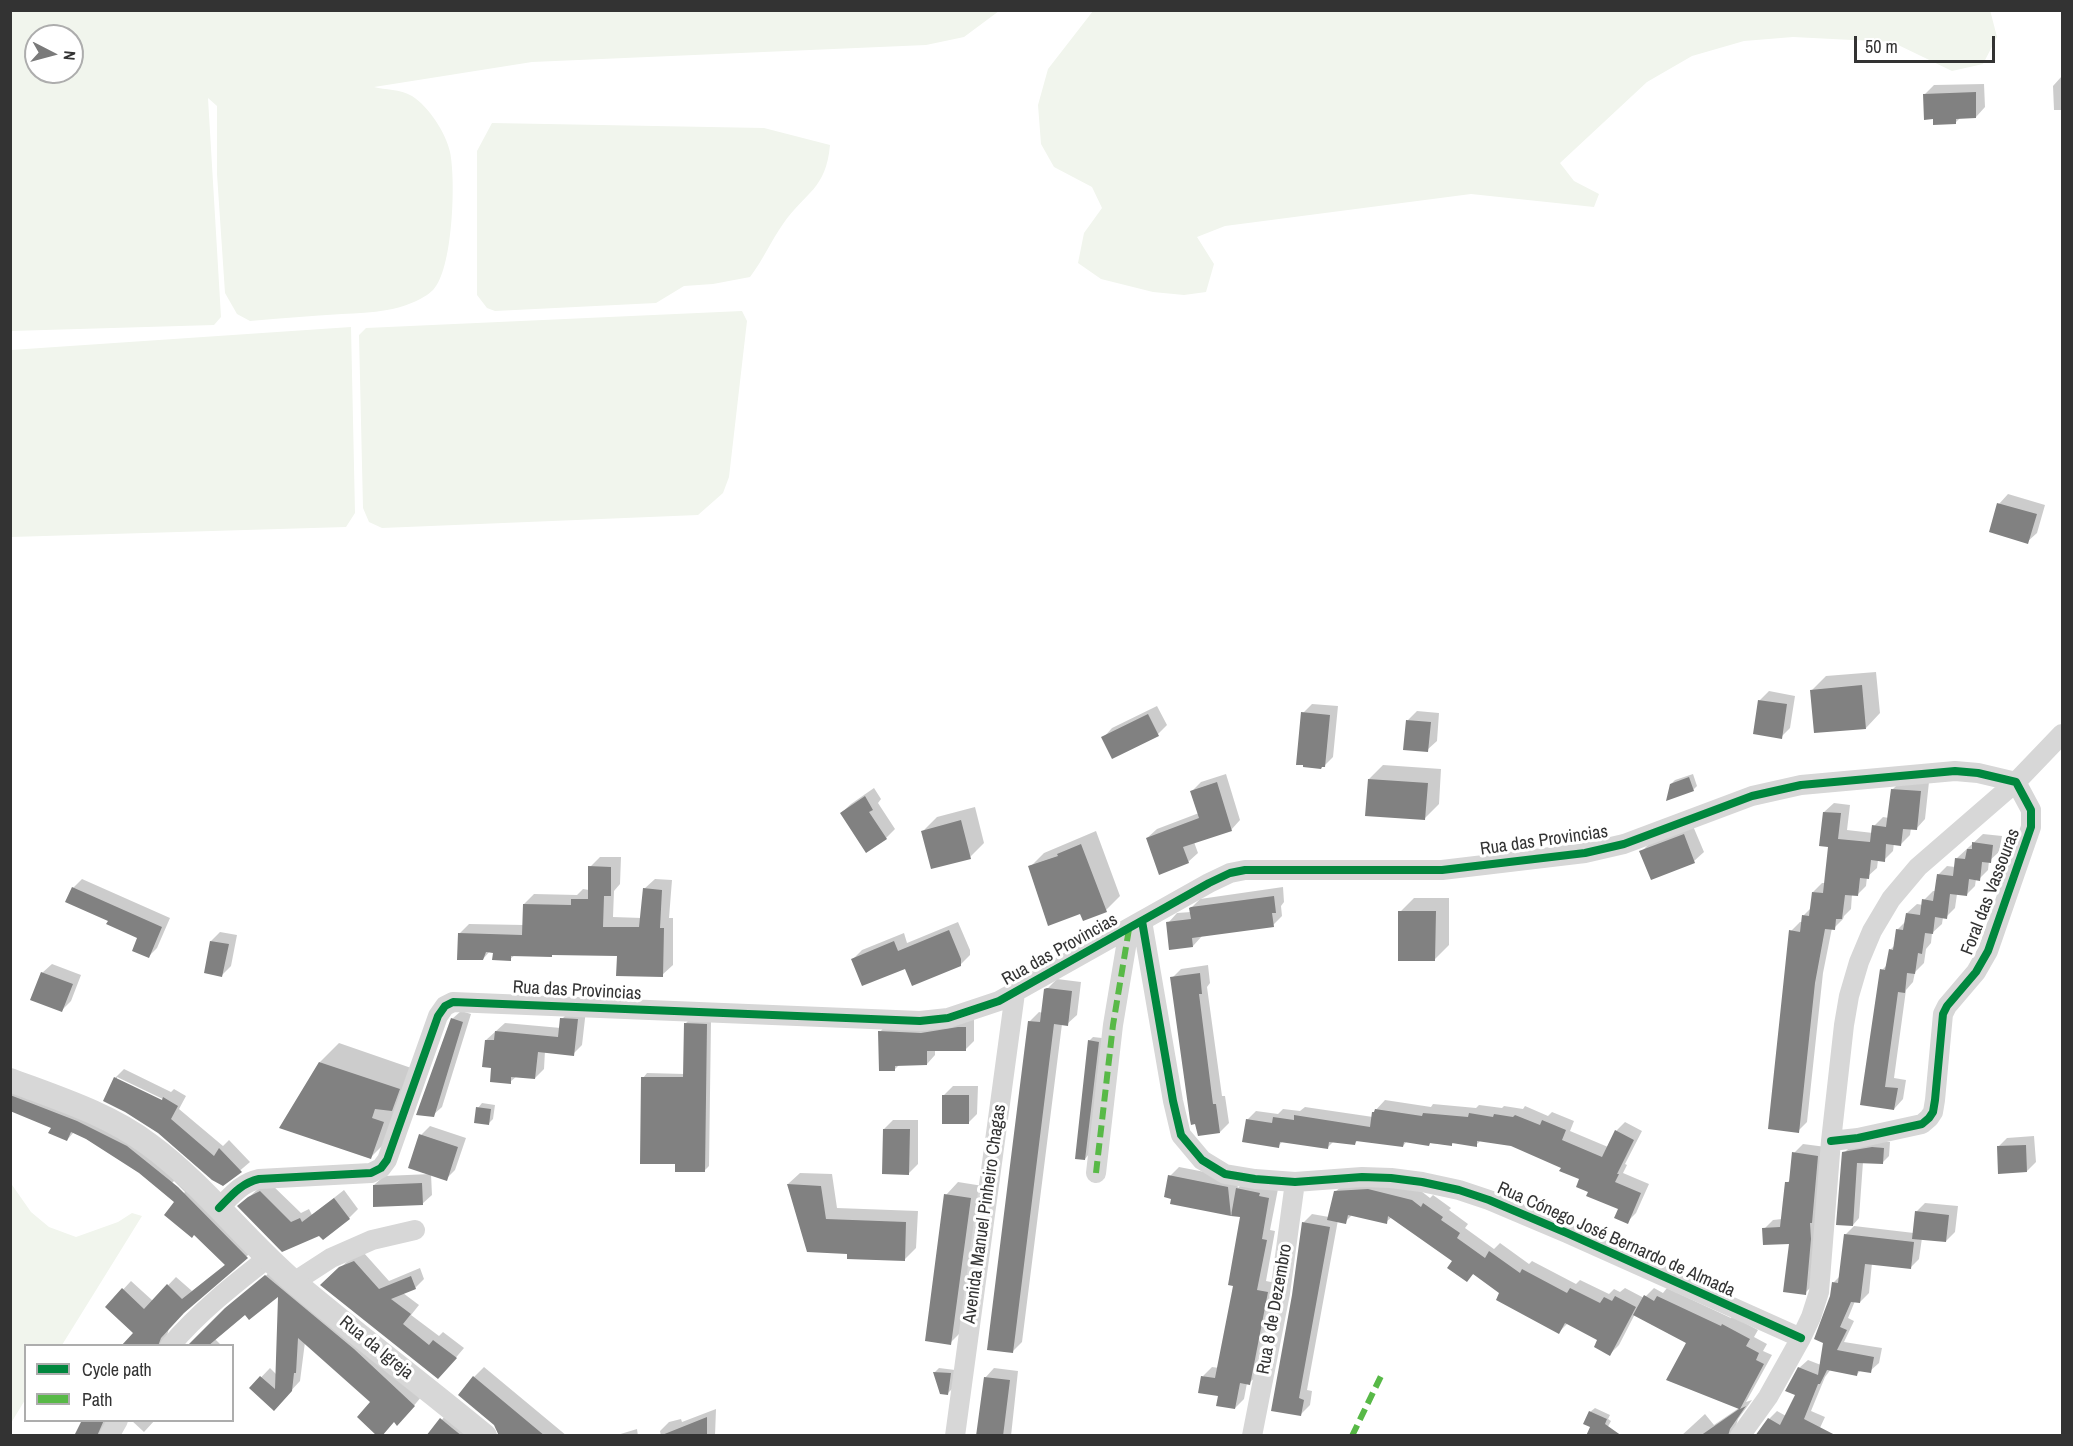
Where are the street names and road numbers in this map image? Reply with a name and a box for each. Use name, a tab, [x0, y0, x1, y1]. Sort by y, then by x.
street label: Rua das Provincias	[1479, 821, 1609, 861]
street label: Foral das Vassouras	[1957, 826, 2025, 958]
street label: Rua das Provincias	[998, 909, 1122, 991]
street label: Rua das Provincias	[512, 977, 642, 1005]
street label: Avenida Manuel Pinheiro Chagas	[959, 1103, 1011, 1325]
street label: Rua Cónego José Bernardo de Almada	[1494, 1178, 1738, 1302]
street label: Rua 8 de Dezembro	[1253, 1242, 1297, 1376]
street label: Rua da Igreja	[335, 1312, 417, 1384]

